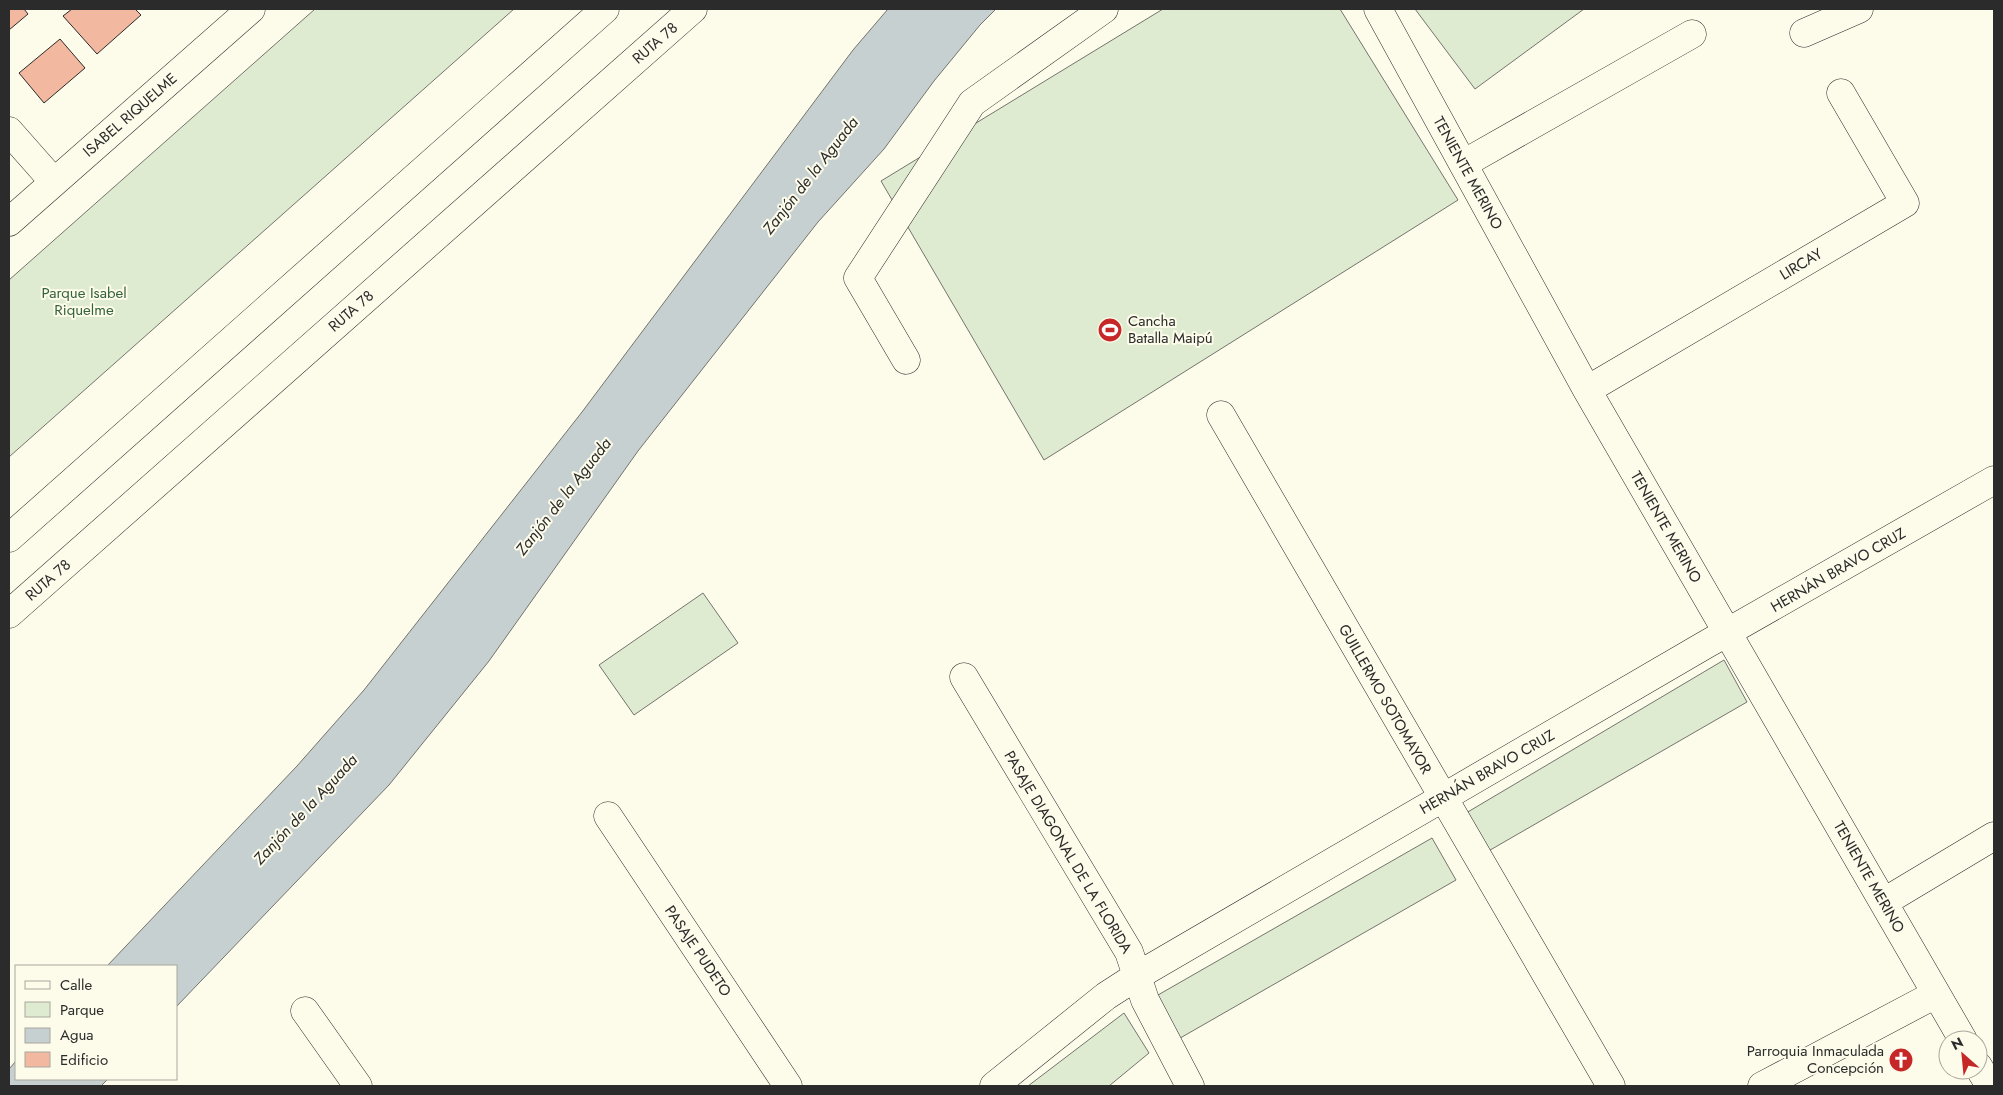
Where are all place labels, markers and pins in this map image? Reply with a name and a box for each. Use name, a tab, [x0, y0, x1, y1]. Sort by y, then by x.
place label: Cancha Batalla Maipú	[1128, 310, 1213, 349]
sports icon: Cancha Batalla Maipú	[1097, 317, 1123, 343]
place label: Parroquia Inmaculada Concepción	[1747, 1040, 1884, 1079]
church icon: Parroquia Inmaculada Concepción	[1888, 1047, 1914, 1073]

